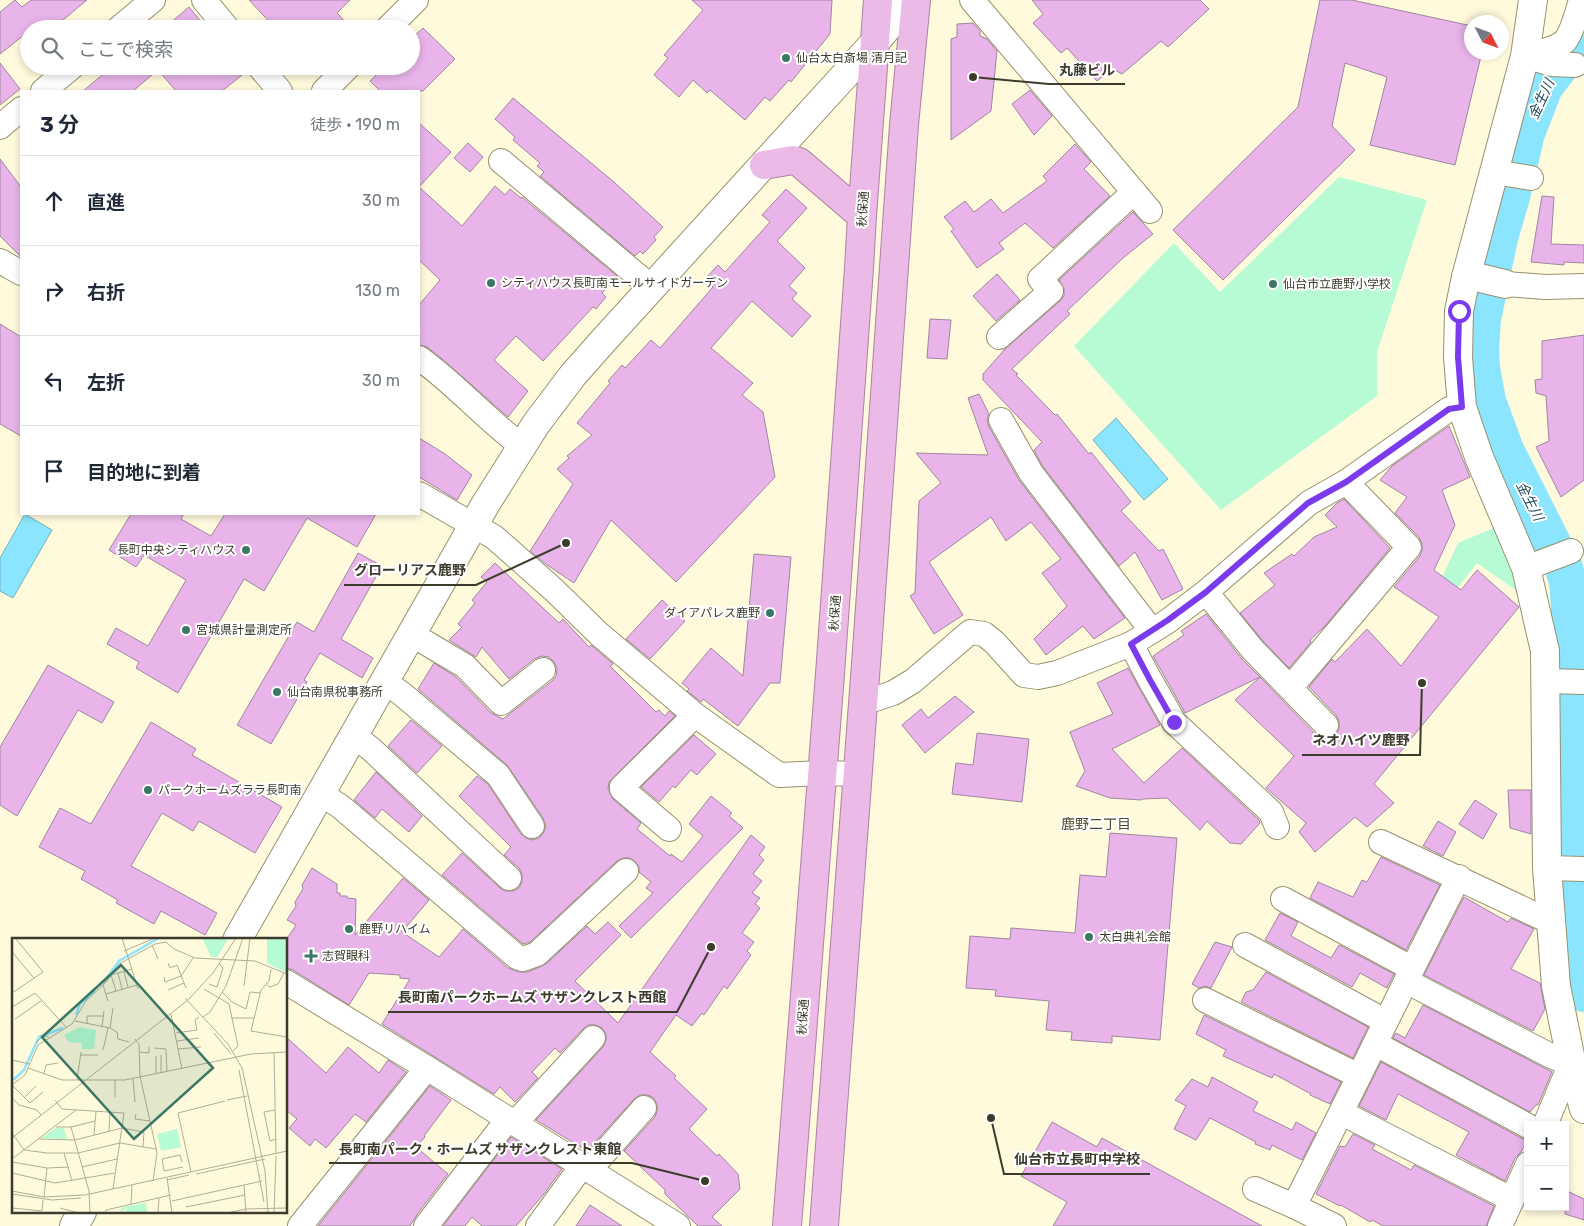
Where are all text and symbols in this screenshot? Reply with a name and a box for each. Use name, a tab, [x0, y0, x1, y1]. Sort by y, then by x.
north arrow	[1464, 15, 1509, 60]
search box	[20, 20, 420, 75]
icon: search	[38, 34, 66, 62]
text: ここで検索	[78, 38, 173, 61]
place label: 仙台太白斎場 清月記	[796, 51, 907, 65]
marker: 仙台太白斎場 清月記	[780, 52, 792, 64]
callout: 丸藤ビル	[1049, 55, 1125, 84]
text: 丸藤ビル	[1059, 62, 1115, 79]
water label: 金生川	[1525, 75, 1559, 122]
text: 3 分	[40, 112, 79, 137]
text: 徒歩 · 190 m	[310, 115, 400, 134]
icon: ahead	[40, 187, 68, 215]
text: 直進	[87, 191, 125, 214]
text: 30 m	[362, 191, 400, 210]
street label: 秋保通	[855, 191, 871, 227]
place label: シティハウス長町南モールサイドガーデン	[501, 276, 728, 290]
icon: right	[40, 277, 68, 305]
marker: シティハウス長町南モールサイドガーデン	[485, 277, 497, 289]
place label: 仙台市立鹿野小学校	[1283, 277, 1391, 291]
marker: 仙台市立鹿野小学校	[1267, 278, 1279, 290]
text: 右折	[87, 281, 125, 304]
text: 130 m	[355, 281, 400, 300]
route start	[1448, 300, 1471, 323]
icon: left	[40, 367, 68, 395]
text: 左折	[87, 371, 125, 394]
text: 30 m	[362, 371, 400, 390]
icon: arrive	[40, 457, 68, 485]
text: 目的地に到着	[87, 461, 201, 484]
water label: 金生川	[1512, 479, 1548, 526]
place label: 長町中央シティハウス	[117, 543, 236, 557]
marker: 長町中央シティハウス	[240, 544, 252, 556]
callout: グローリアス鹿野	[344, 556, 476, 585]
text: グローリアス鹿野	[354, 562, 466, 579]
street label: 秋保通	[827, 595, 843, 631]
place label: ダイアパレス鹿野	[664, 606, 760, 620]
marker: ダイアパレス鹿野	[764, 607, 776, 619]
place label: 宮城県計量測定所	[196, 623, 292, 637]
marker: 宮城県計量測定所	[180, 624, 192, 636]
place label: 仙台南県税事務所	[287, 685, 383, 699]
marker: 仙台南県税事務所	[271, 686, 283, 698]
route end	[1163, 711, 1186, 734]
callout: ネオハイツ鹿野	[1302, 726, 1420, 755]
text: ネオハイツ鹿野	[1312, 732, 1410, 749]
place label: パークホームズララ長町南	[158, 783, 302, 797]
marker: パークホームズララ長町南	[142, 784, 154, 796]
district label: 鹿野二丁目	[1061, 816, 1131, 833]
place label: 鹿野リハイム	[359, 922, 431, 936]
marker: 鹿野リハイム	[343, 923, 355, 935]
place label: 太白典礼会館	[1099, 930, 1171, 944]
marker: 太白典礼会館	[1083, 931, 1095, 943]
inset map	[12, 938, 288, 1214]
marker: 志賀眼科	[304, 949, 318, 963]
place label: 志賀眼科	[322, 949, 370, 963]
callout: 長町南パークホームズ サザンクレスト西館	[388, 983, 677, 1012]
text: 長町南パークホームズ サザンクレスト西館	[398, 989, 666, 1006]
street label: 秋保通	[795, 999, 811, 1035]
map controls	[1524, 1121, 1569, 1211]
button: +	[1524, 1121, 1569, 1166]
callout: 長町南パーク・ホームズ サザンクレスト東館	[329, 1134, 632, 1163]
text: 長町南パーク・ホームズ サザンクレスト東館	[339, 1141, 621, 1158]
callout: 仙台市立長町中学校	[1004, 1145, 1150, 1174]
text: 仙台市立長町中学校	[1014, 1151, 1140, 1168]
button: −	[1524, 1166, 1569, 1211]

